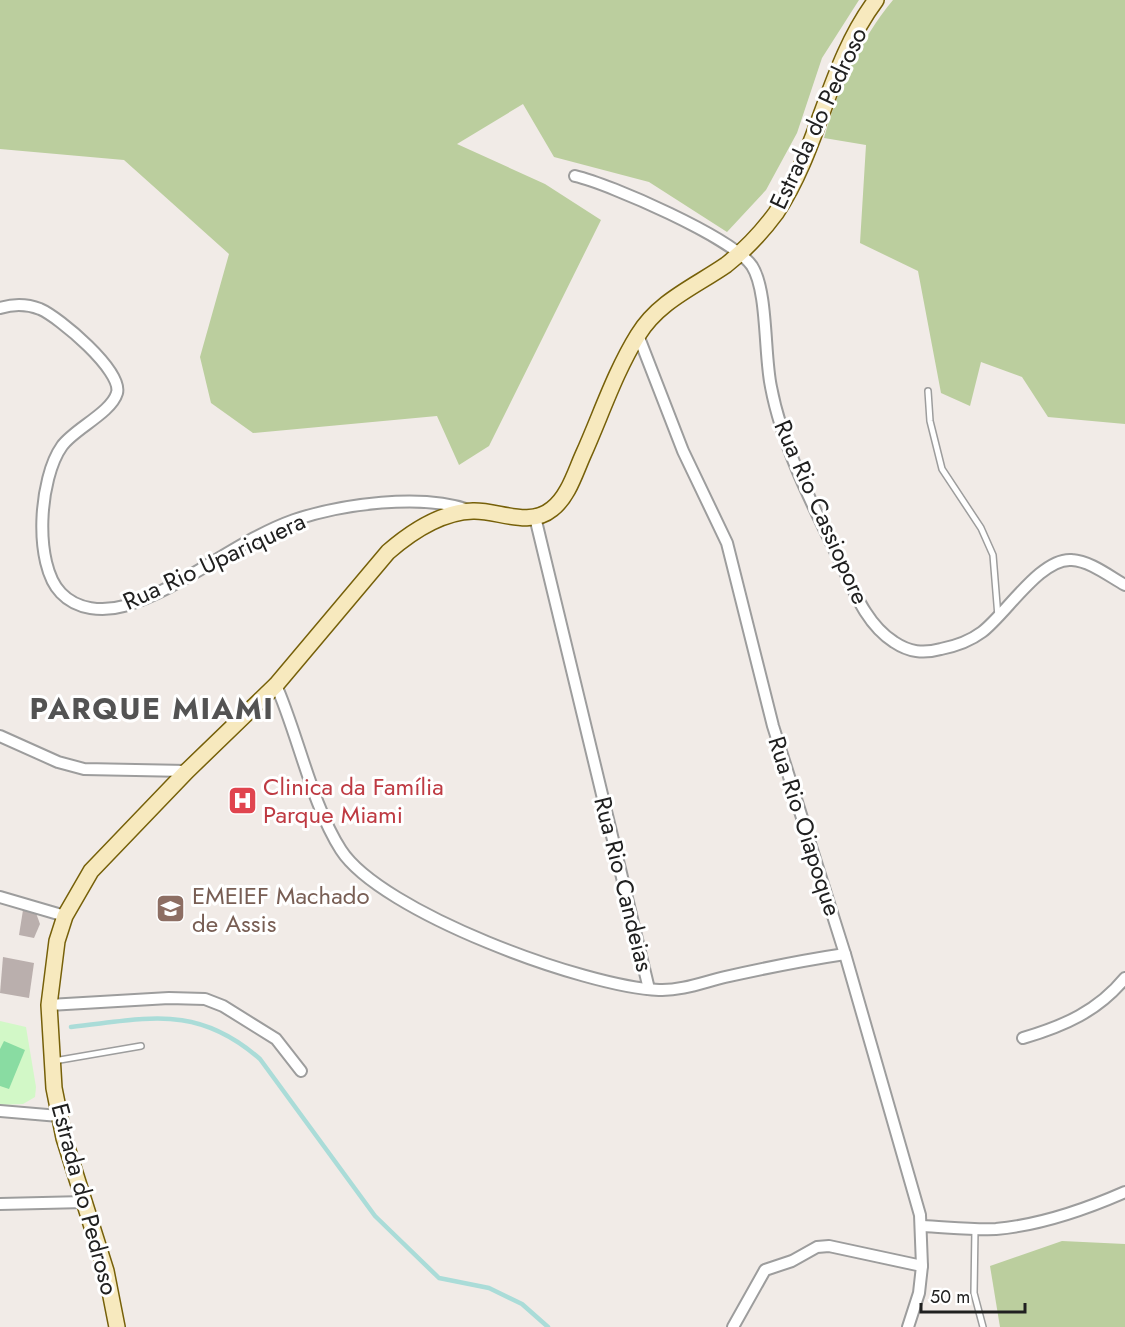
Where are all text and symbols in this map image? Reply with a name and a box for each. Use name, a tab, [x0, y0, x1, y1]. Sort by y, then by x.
street label: Estrada do Pedroso	[761, 21, 875, 215]
street label: Rua Rio Cassiopore	[766, 414, 878, 610]
street label: Rua Rio Upariquera	[117, 503, 311, 619]
district label: PARQUE MIAMI	[30, 687, 274, 730]
street label: Rua Rio Oiapoque	[759, 732, 851, 920]
place label: Clinica da Família Parque Miami	[263, 769, 444, 832]
hospital icon: Clinica da Família Parque Miami	[226, 784, 258, 816]
street label: Rua Rio Candeias	[585, 793, 663, 975]
place label: EMEIEF Machado de Assis	[192, 878, 370, 941]
school or university icon: EMEIEF Machado de Assis	[155, 893, 187, 925]
street label: Estrada do Pedroso	[43, 1099, 127, 1299]
scale bar	[921, 1276, 1024, 1314]
text: 50 m	[930, 1284, 970, 1310]

